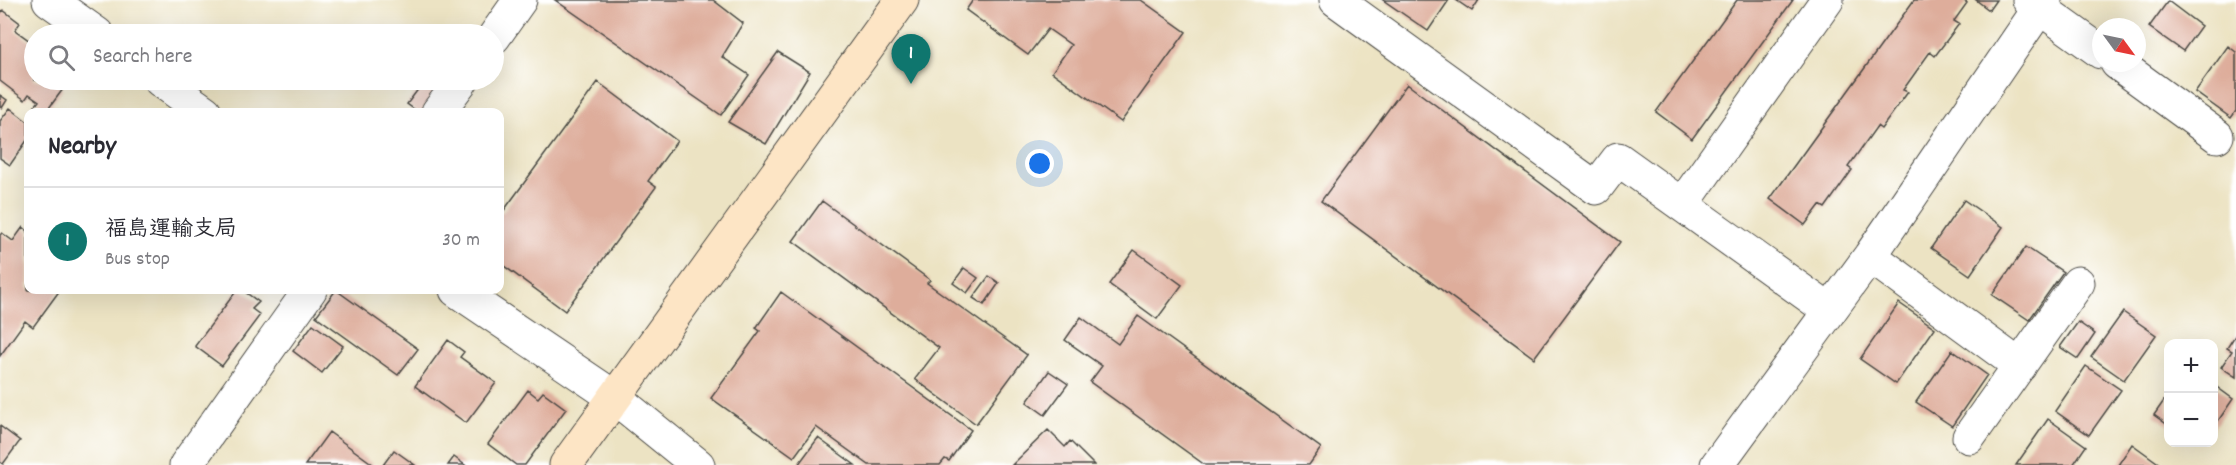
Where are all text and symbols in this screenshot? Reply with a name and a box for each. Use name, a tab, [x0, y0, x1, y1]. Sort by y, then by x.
north arrow	[2092, 18, 2146, 72]
search box	[24, 24, 504, 90]
pin: 1	[892, 34, 930, 84]
icon: search	[45, 41, 78, 74]
text: Search here	[93, 42, 192, 73]
text: Nearby	[48, 129, 116, 166]
your location	[1025, 149, 1054, 178]
text: 福島運輸支局	[105, 215, 237, 246]
text: 1	[65, 227, 70, 255]
text: 30 m	[442, 227, 480, 255]
text: Bus stop	[105, 246, 170, 274]
map controls	[2164, 339, 2218, 447]
button: +	[2164, 339, 2218, 393]
button: −	[2164, 393, 2218, 447]

